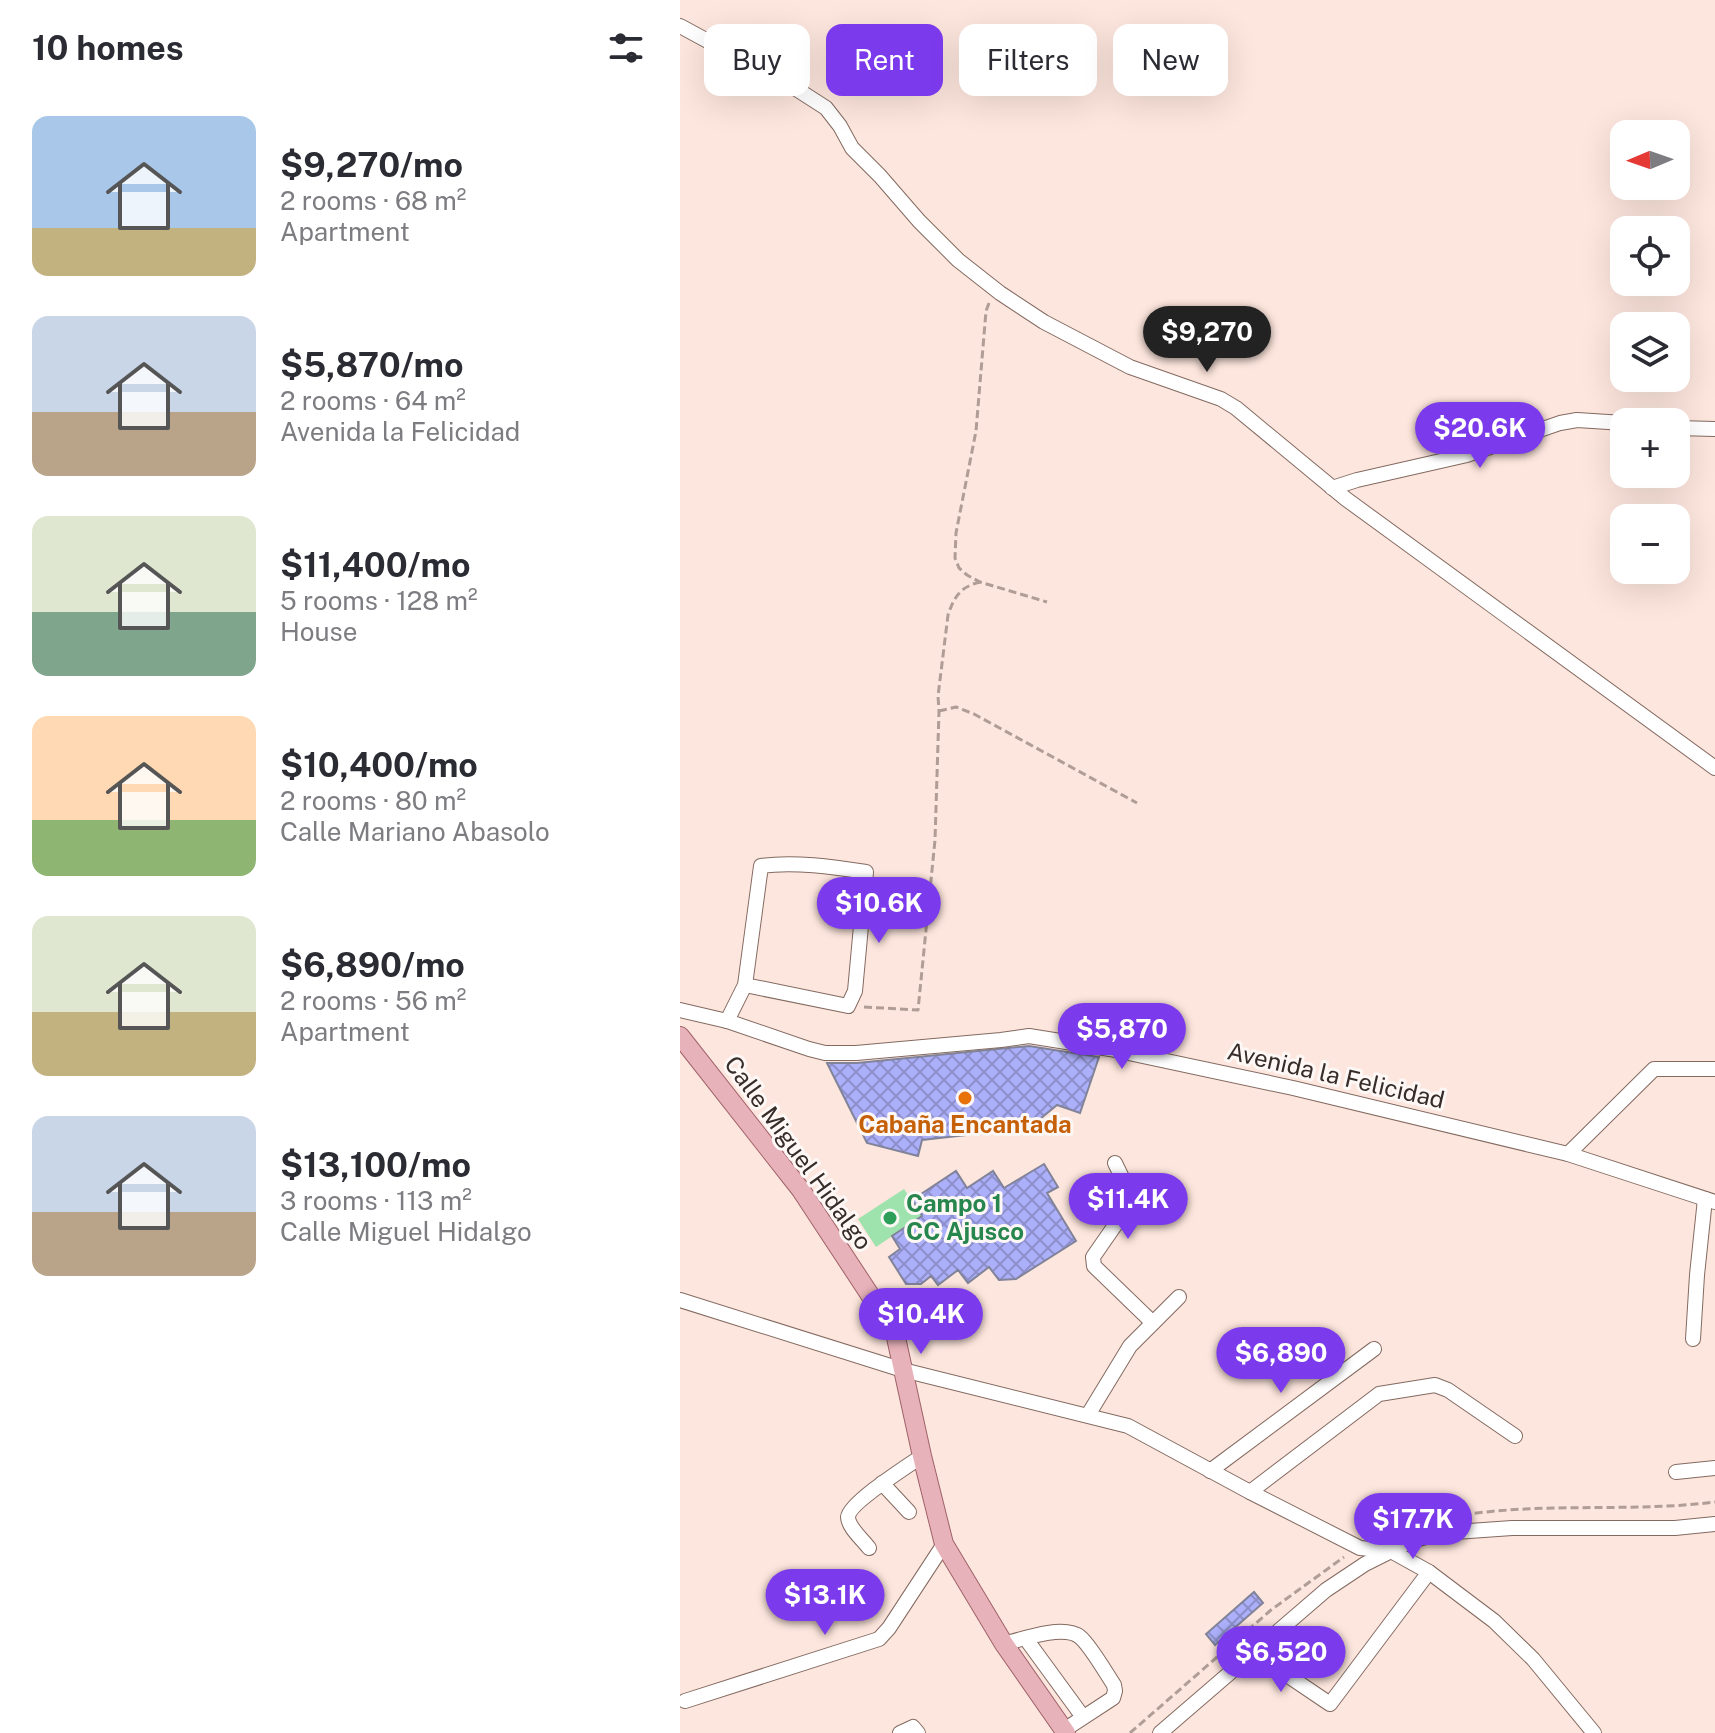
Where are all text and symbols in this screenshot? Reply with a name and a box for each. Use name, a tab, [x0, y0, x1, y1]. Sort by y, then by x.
chip: Buy	[704, 24, 810, 96]
chip: Rent	[826, 24, 943, 96]
chip: Filters	[959, 24, 1097, 96]
chip: New	[1113, 24, 1228, 96]
icon: filters	[604, 26, 648, 70]
text: 10 homes	[32, 28, 184, 68]
north arrow	[1610, 120, 1690, 200]
map controls	[1610, 120, 1690, 584]
text: $9,270/mo	[280, 145, 463, 185]
icon: home	[96, 148, 192, 244]
text: 2 rooms · 68 m²	[280, 185, 466, 216]
text: Apartment	[280, 216, 410, 247]
button: locate	[1610, 216, 1690, 296]
pin: $9,270	[1142, 306, 1272, 374]
button: layers	[1610, 312, 1690, 392]
text: $9,270	[1161, 316, 1253, 347]
text: $5,870/mo	[280, 345, 464, 385]
icon: home	[96, 348, 192, 444]
text: 2 rooms · 64 m²	[280, 385, 466, 416]
pin: $20.6K	[1415, 402, 1545, 470]
button: +	[1610, 408, 1690, 488]
text: $20.6K	[1433, 412, 1527, 443]
text: Avenida la Felicidad	[280, 416, 520, 447]
button: −	[1610, 504, 1690, 584]
text: $11,400/mo	[280, 545, 471, 585]
icon: home	[96, 548, 192, 644]
text: 5 rooms · 128 m²	[280, 585, 477, 616]
text: House	[280, 616, 357, 647]
text: $10,400/mo	[280, 745, 478, 785]
icon: home	[96, 748, 192, 844]
text: 2 rooms · 80 m²	[280, 785, 466, 816]
text: Calle Mariano Abasolo	[280, 816, 550, 847]
pin: $10.6K	[814, 877, 944, 945]
text: $10.6K	[835, 887, 923, 918]
text: $6,890/mo	[280, 945, 465, 985]
icon: home	[96, 948, 192, 1044]
text: 2 rooms · 56 m²	[280, 985, 466, 1016]
pin: $5,870	[1057, 1003, 1187, 1071]
text: $5,870	[1076, 1013, 1168, 1044]
text: Apartment	[280, 1016, 410, 1047]
street label: Avenida la Felicidad	[1225, 1036, 1447, 1114]
street label: Calle Miguel Hidalgo	[719, 1050, 878, 1255]
marker: Cabaña Encantada	[956, 1089, 974, 1107]
place label: Cabaña Encantada	[858, 1110, 1072, 1138]
text: $13,100/mo	[280, 1145, 471, 1185]
icon: home	[96, 1148, 192, 1244]
pin: $11.4K	[1063, 1173, 1193, 1241]
text: $11.4K	[1087, 1183, 1169, 1214]
text: 3 rooms · 113 m²	[280, 1185, 472, 1216]
place label: Campo 1 CC Ajusco	[906, 1189, 1024, 1245]
marker: Campo 1 CC Ajusco	[881, 1209, 899, 1227]
text: Calle Miguel Hidalgo	[280, 1216, 532, 1247]
pin: $10.4K	[856, 1288, 986, 1356]
text: $10.4K	[877, 1298, 965, 1329]
pin: $6,890	[1216, 1327, 1346, 1395]
text: $6,890	[1234, 1337, 1328, 1368]
pin: $17.7K	[1348, 1493, 1478, 1561]
text: $17.7K	[1372, 1503, 1454, 1534]
pin: $13.1K	[760, 1569, 890, 1637]
text: $13.1K	[784, 1579, 866, 1610]
pin: $6,520	[1216, 1626, 1346, 1694]
text: $6,520	[1235, 1636, 1327, 1667]

